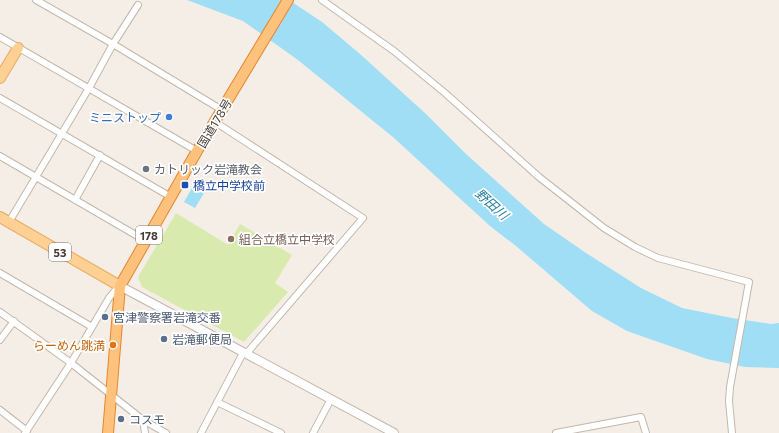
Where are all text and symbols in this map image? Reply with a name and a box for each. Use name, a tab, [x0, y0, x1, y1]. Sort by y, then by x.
street label: 国道178号	[194, 96, 234, 150]
place label: ミニストップ	[89, 110, 161, 124]
marker: ミニストップ	[164, 112, 174, 122]
place label: カトリック岩滝教会	[154, 162, 262, 176]
marker: カトリック岩滝教会	[141, 164, 151, 174]
place label: 橋立中学校前	[193, 178, 265, 192]
marker: 橋立中学校前	[180, 180, 190, 190]
water label: 野田川	[472, 185, 513, 224]
road number: 178	[136, 226, 162, 244]
place label: 組合立橋立中学校	[239, 232, 335, 246]
marker: 組合立橋立中学校	[226, 234, 236, 244]
road number: 53	[49, 243, 71, 261]
place label: 宮津警察署岩滝交番	[113, 310, 221, 324]
marker: 宮津警察署岩滝交番	[100, 312, 110, 322]
place label: 岩滝郵便局	[172, 332, 232, 346]
marker: 岩滝郵便局	[159, 334, 169, 344]
place label: らーめん跳満	[33, 338, 105, 352]
marker: らーめん跳満	[108, 340, 118, 350]
place label: コスモ	[129, 412, 165, 426]
marker: コスモ	[116, 414, 126, 424]

